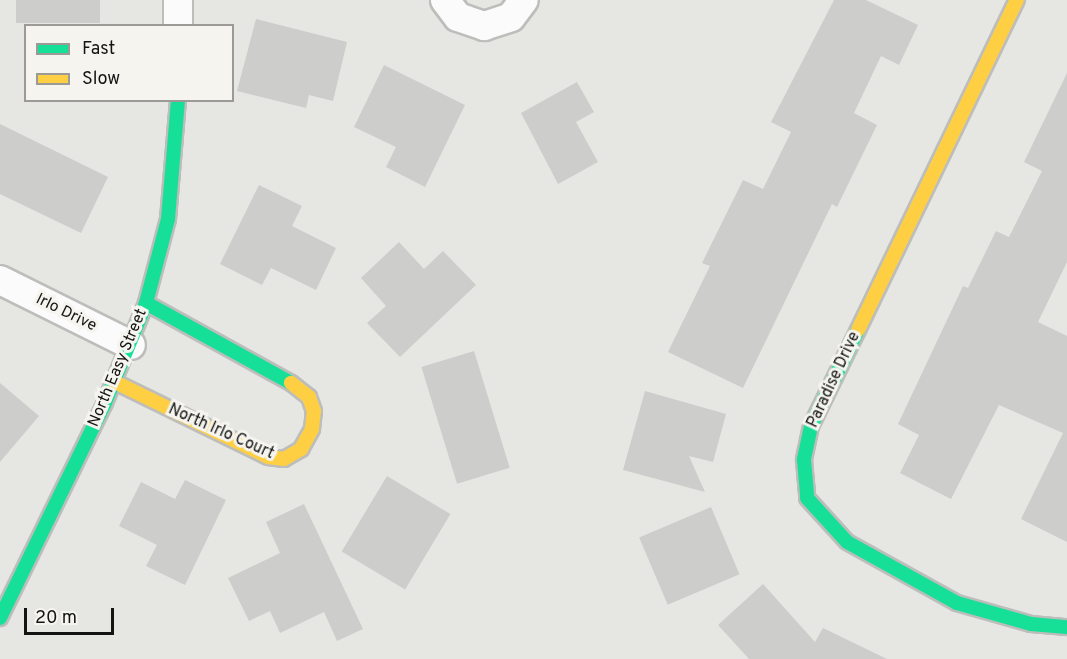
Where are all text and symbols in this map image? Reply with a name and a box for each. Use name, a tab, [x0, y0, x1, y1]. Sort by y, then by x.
legend	[24, 24, 234, 102]
text: Fast	[82, 38, 115, 61]
text: Slow	[82, 68, 120, 91]
street label: Irlo Drive	[32, 290, 100, 336]
street label: North Easy Street	[84, 306, 152, 430]
street label: Paradise Drive	[803, 329, 865, 431]
street label: North Irlo Court	[165, 400, 277, 464]
scale bar	[27, 596, 117, 634]
text: 20 m	[35, 607, 77, 630]

